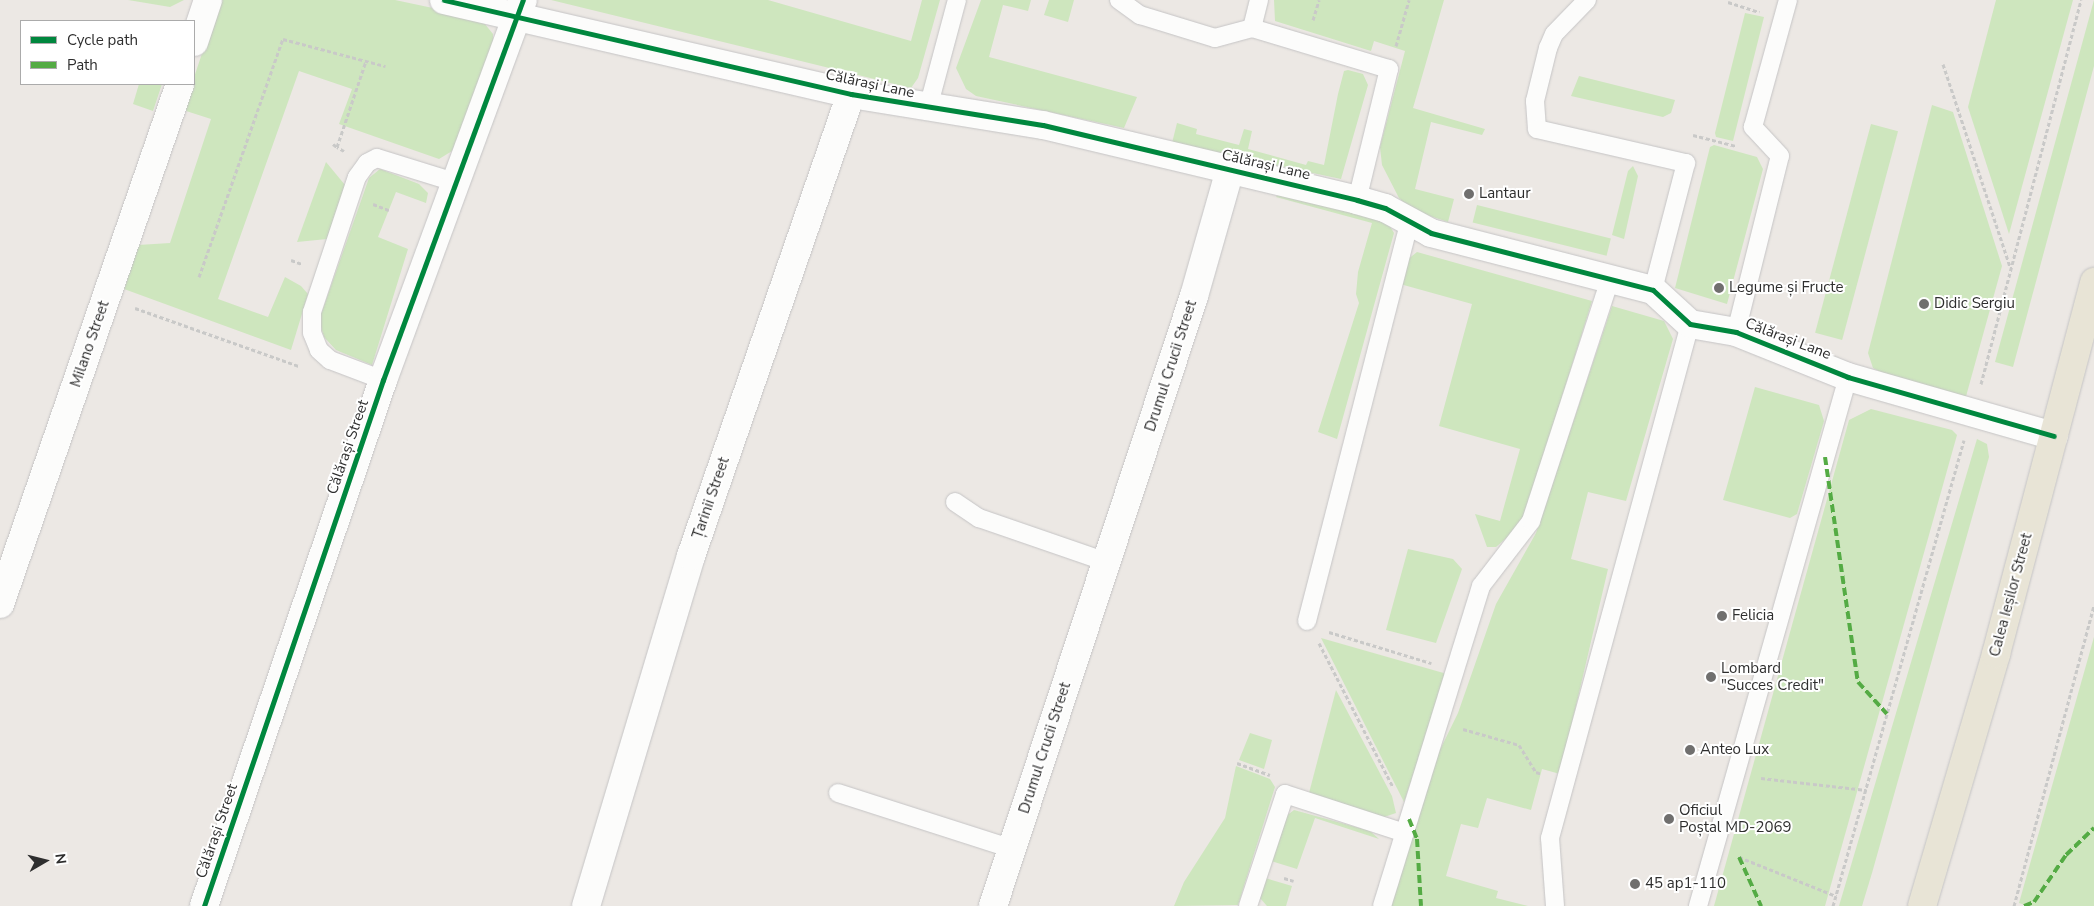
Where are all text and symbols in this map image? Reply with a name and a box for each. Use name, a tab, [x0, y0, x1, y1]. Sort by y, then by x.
legend	[20, 20, 195, 85]
text: Cycle path	[67, 30, 138, 50]
text: Path	[67, 55, 98, 75]
street label: Călărași Lane	[824, 66, 916, 102]
street label: Călărași Lane	[1220, 146, 1312, 184]
place label: Lantaur	[1479, 185, 1531, 203]
marker: Lantaur	[1463, 188, 1475, 200]
place label: Legume și Fructe	[1729, 279, 1843, 297]
marker: Legume și Fructe	[1713, 282, 1725, 294]
place label: Didic Sergiu	[1934, 295, 2015, 313]
street label: Milano Street	[67, 298, 113, 390]
street label: Drumul Crucii Street	[1141, 298, 1201, 434]
marker: Didic Sergiu	[1918, 298, 1930, 310]
street label: Călărași Lane	[1742, 314, 1834, 364]
street label: Călărași Street	[323, 397, 373, 497]
street label: Țarinii Street	[689, 455, 733, 541]
street label: Calea Ieșilor Street	[1986, 531, 2036, 659]
place label: Felicia	[1732, 607, 1774, 625]
marker: Felicia	[1716, 610, 1728, 622]
place label: Lombard "Succes Credit"	[1721, 659, 1824, 694]
marker: Lombard "Succes Credit"	[1705, 671, 1717, 683]
street label: Drumul Crucii Street	[1015, 680, 1075, 816]
place label: Anteo Lux	[1700, 741, 1769, 759]
marker: Anteo Lux	[1684, 744, 1696, 756]
street label: Călărași Street	[192, 781, 242, 881]
place label: Oficiul Poștal MD-2069	[1679, 801, 1791, 836]
marker: Oficiul Poștal MD-2069	[1663, 813, 1675, 825]
north arrow	[20, 836, 70, 886]
text: N	[50, 852, 70, 865]
place label: 45 ap1-110	[1645, 875, 1726, 893]
marker: 45 ap1-110	[1629, 878, 1641, 890]

